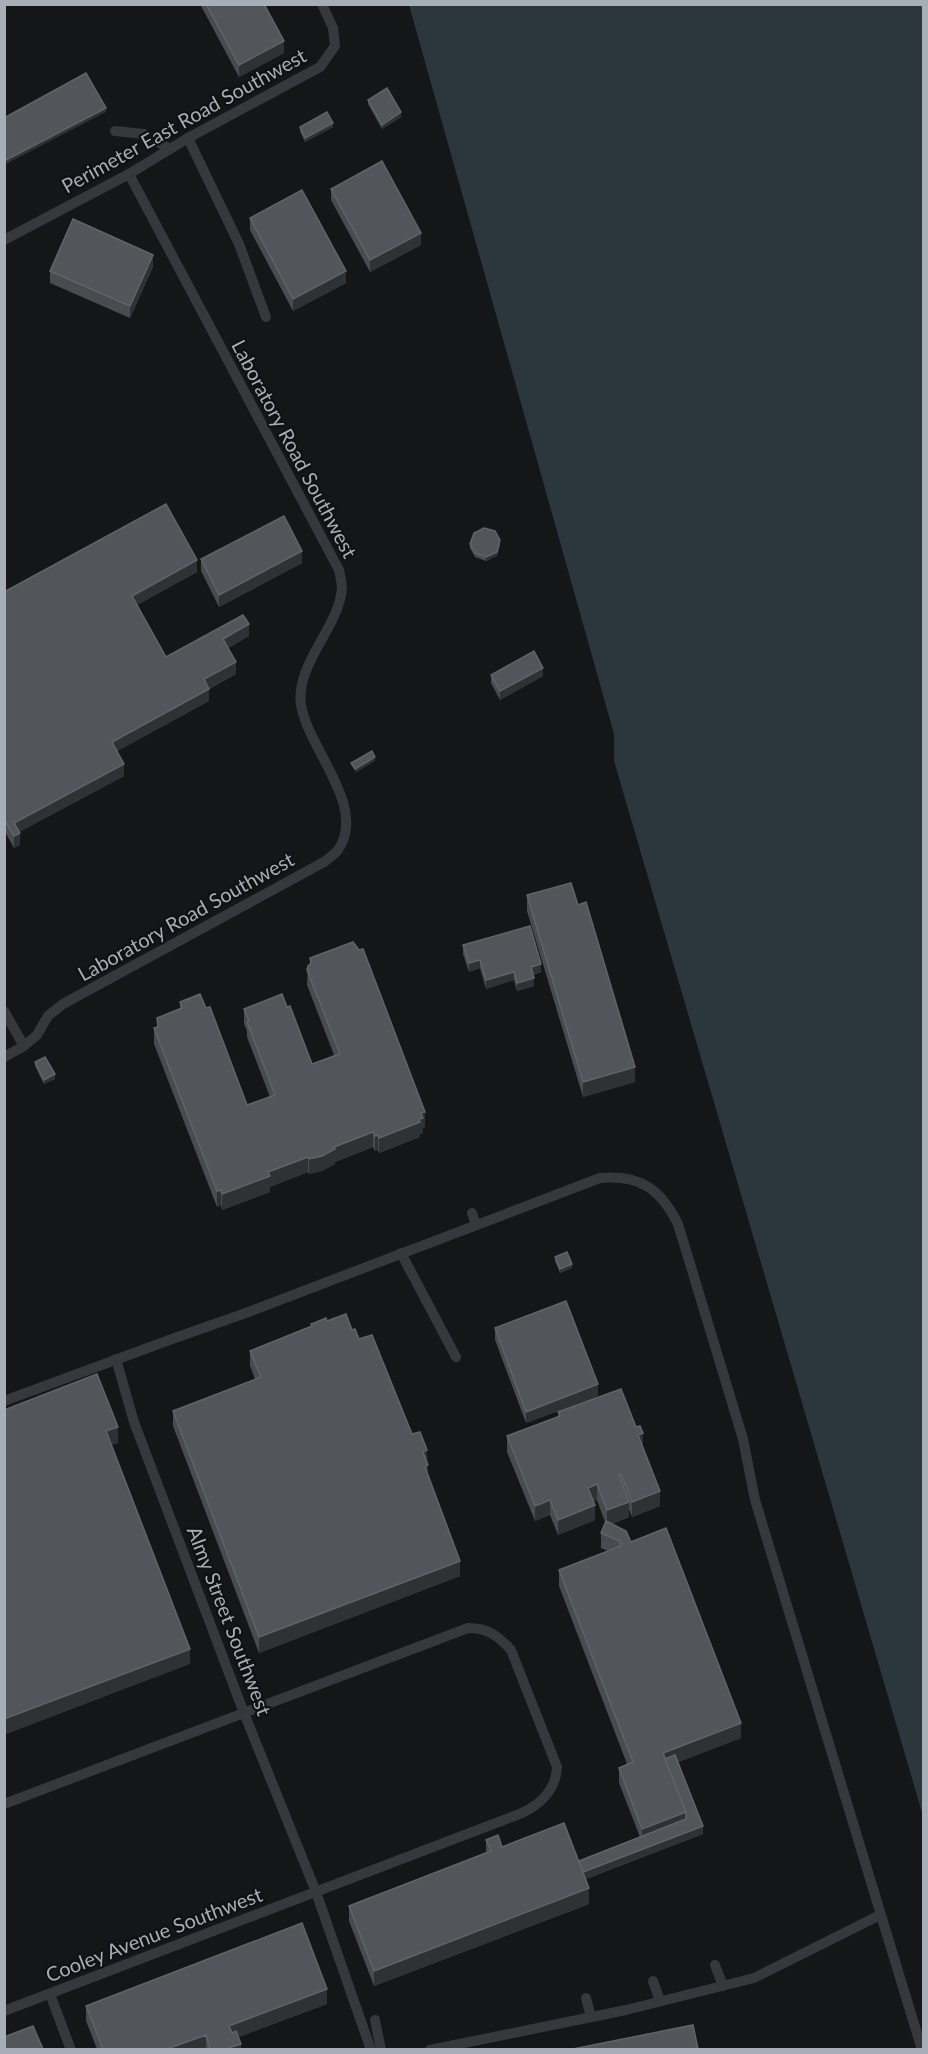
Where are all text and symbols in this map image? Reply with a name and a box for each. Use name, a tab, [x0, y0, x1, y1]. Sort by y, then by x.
street label: Perimeter East Road Southwest	[57, 43, 310, 198]
street label: Laboratory Road Southwest	[227, 335, 363, 562]
street label: Laboratory Road Southwest	[73, 847, 298, 986]
street label: Almy Street Southwest	[183, 1523, 277, 1719]
street label: Cooley Avenue Southwest	[42, 1882, 265, 1986]

